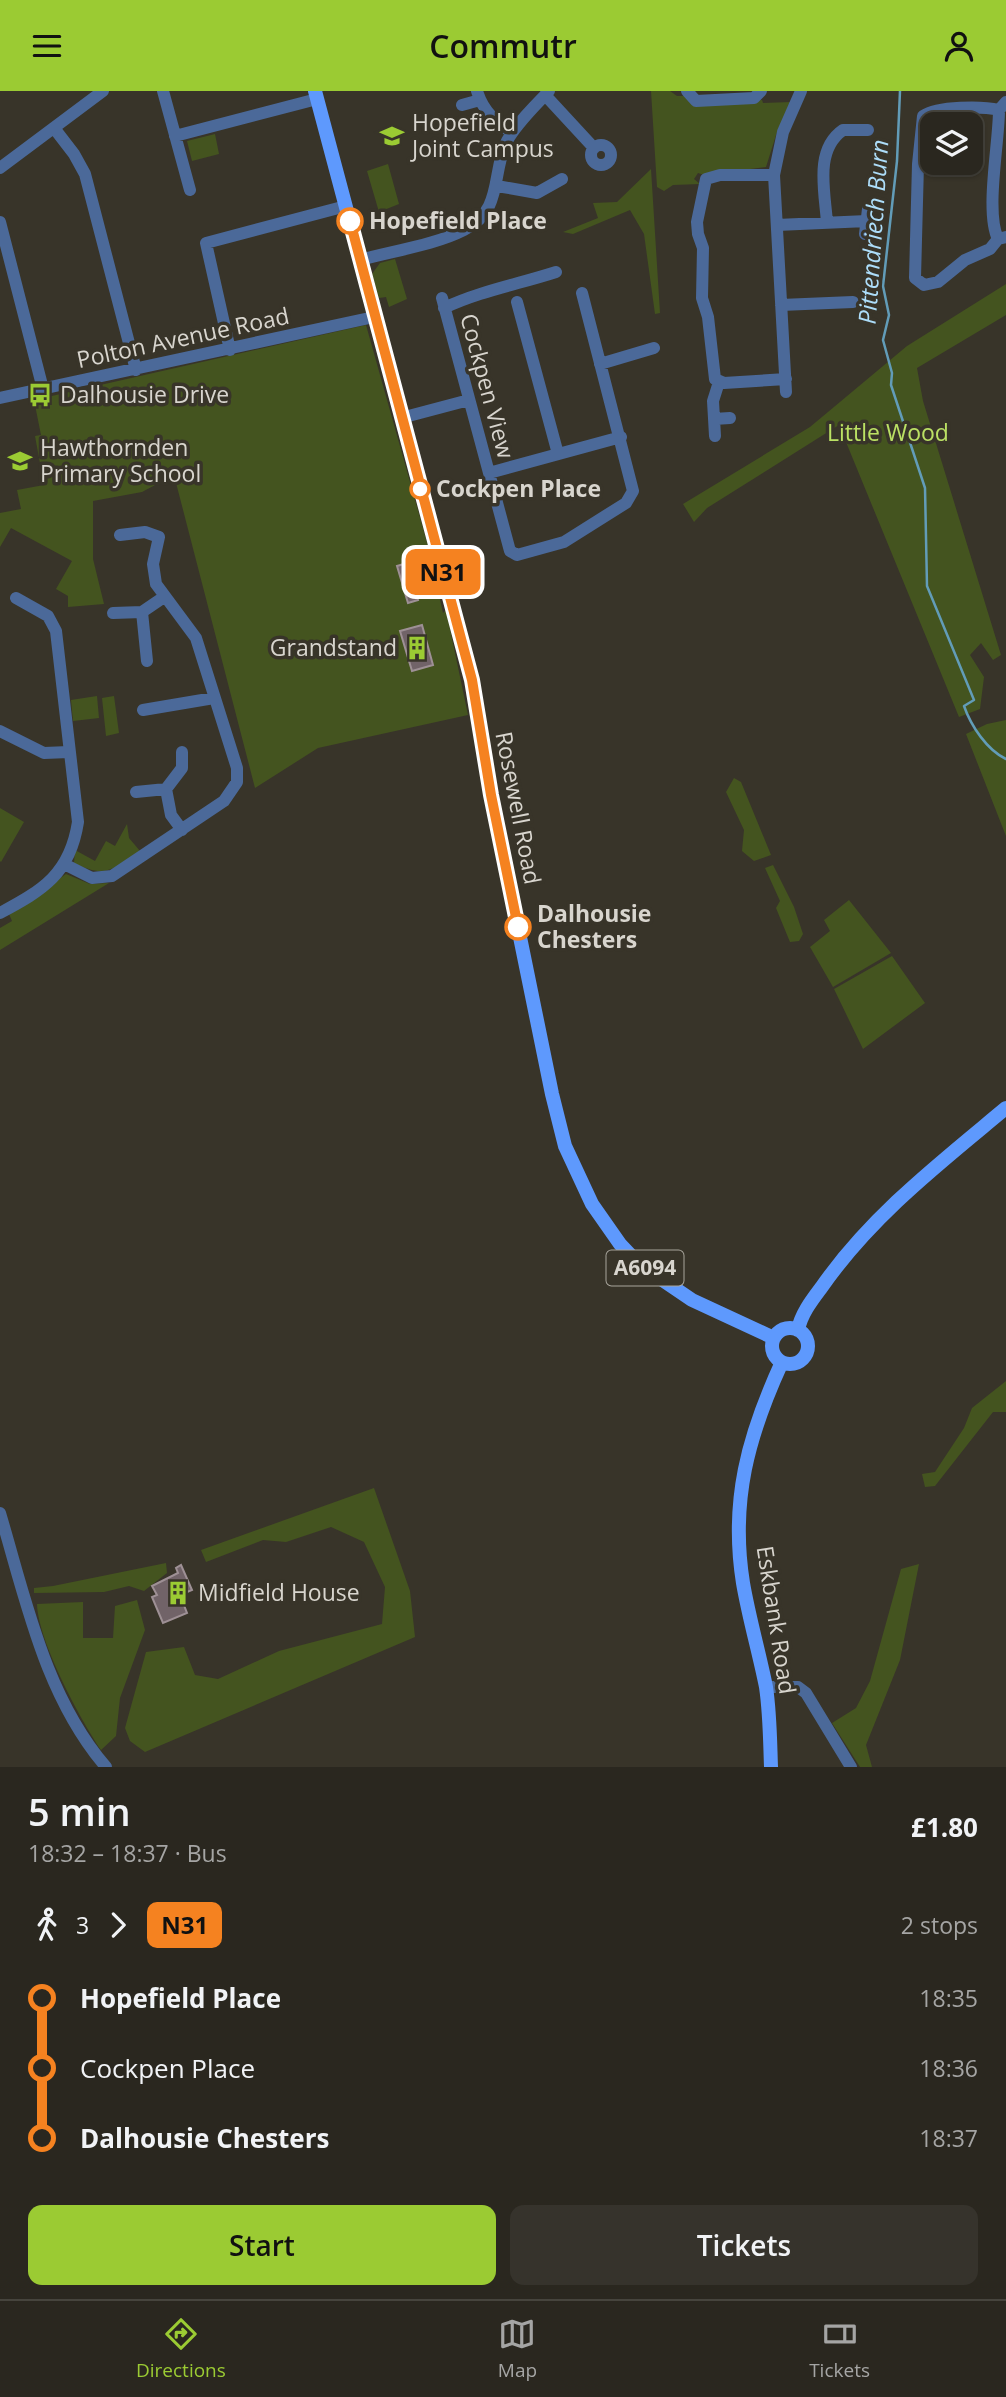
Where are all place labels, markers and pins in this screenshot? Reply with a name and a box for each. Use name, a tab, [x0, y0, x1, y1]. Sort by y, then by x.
place label: Hopefield Joint Campus	[410, 106, 554, 164]
school or university icon: Hopefield Joint Campus	[378, 122, 406, 150]
place label: Hopefield Place	[369, 204, 547, 236]
marker: Hopefield Place	[337, 208, 363, 234]
place label: Dalhousie Drive	[60, 378, 229, 410]
bus stop icon: Dalhousie Drive	[26, 381, 54, 409]
place label: Hawthornden Primary School	[40, 431, 201, 489]
school or university icon: Hawthornden Primary School	[6, 447, 34, 475]
place label: Cockpen Place	[436, 472, 601, 504]
marker: Cockpen Place	[410, 479, 430, 499]
place label: Grandstand	[270, 631, 397, 663]
building icon: Grandstand	[403, 634, 431, 662]
place label: Dalhousie Chesters	[537, 897, 651, 955]
marker: Dalhousie Chesters	[505, 914, 531, 940]
place label: Midfield House	[198, 1576, 360, 1608]
building icon: Midfield House	[164, 1579, 192, 1607]

